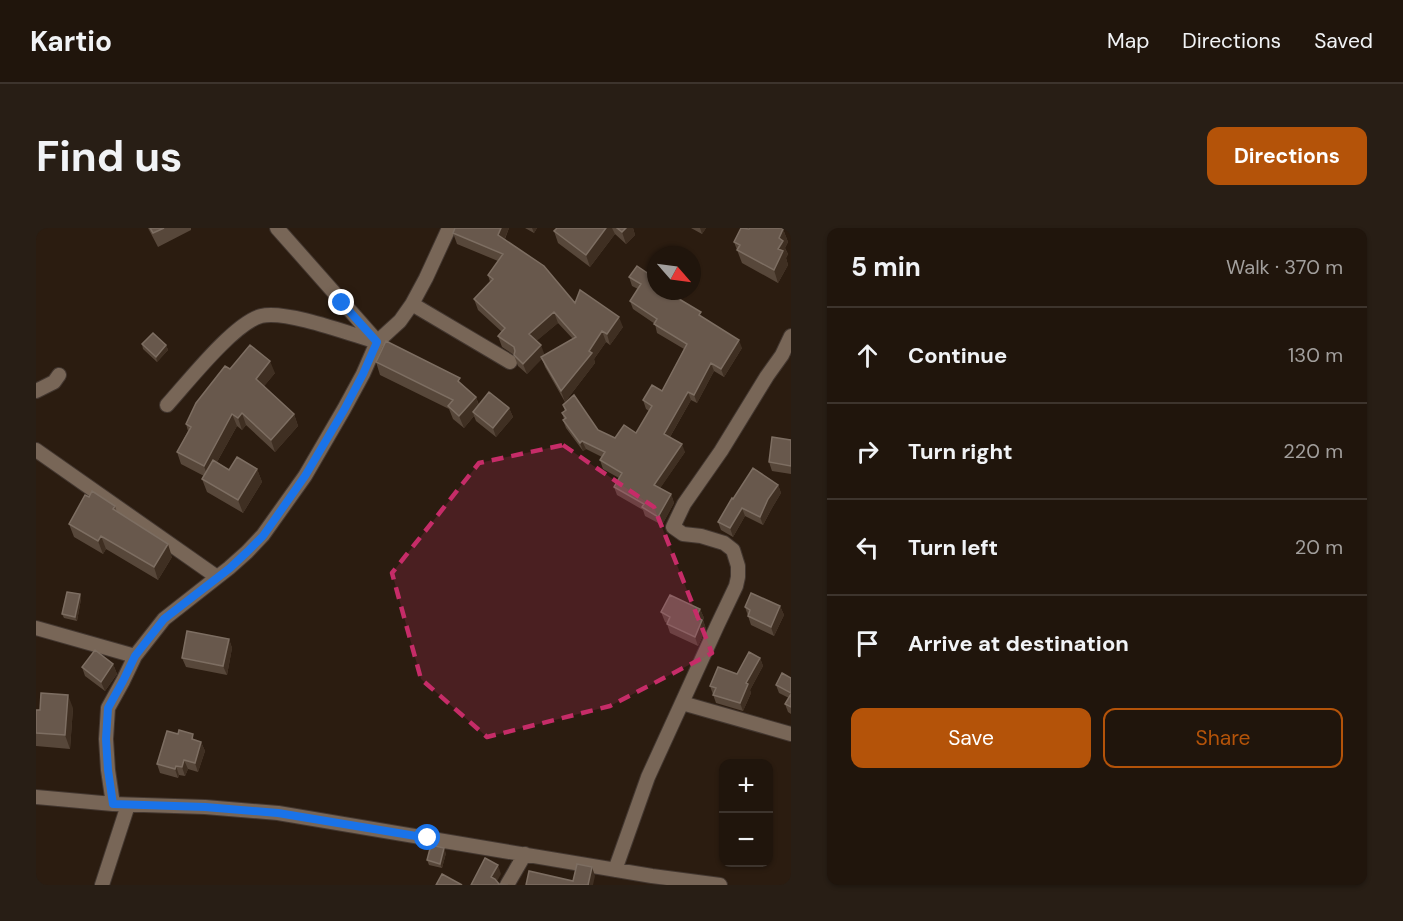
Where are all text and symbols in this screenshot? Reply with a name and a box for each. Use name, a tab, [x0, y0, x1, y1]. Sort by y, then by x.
text: Kartio	[30, 23, 112, 60]
text: Map	[1107, 27, 1149, 55]
text: Directions	[1182, 27, 1281, 55]
text: Saved	[1314, 27, 1373, 55]
button: Directions	[1207, 127, 1367, 185]
text: Find us	[36, 129, 182, 184]
north arrow	[647, 246, 701, 300]
text: 5 min	[851, 250, 921, 284]
text: Walk · 370 m	[1226, 254, 1343, 280]
route end	[328, 289, 354, 315]
icon: ahead	[851, 339, 884, 372]
text: Continue	[908, 341, 1007, 370]
text: 130 m	[1288, 342, 1343, 368]
icon: right	[851, 435, 884, 468]
text: Turn right	[908, 437, 1013, 466]
text: 220 m	[1283, 438, 1343, 464]
icon: left	[851, 531, 884, 564]
text: Turn left	[908, 533, 998, 562]
text: 20 m	[1295, 534, 1343, 560]
icon: arrive	[851, 627, 884, 660]
text: Arrive at destination	[908, 629, 1129, 658]
button: Save	[851, 708, 1091, 768]
button: Share	[1103, 708, 1343, 768]
map controls	[719, 759, 773, 867]
button: +	[719, 759, 773, 813]
button: −	[719, 813, 773, 867]
route start	[414, 824, 440, 850]

